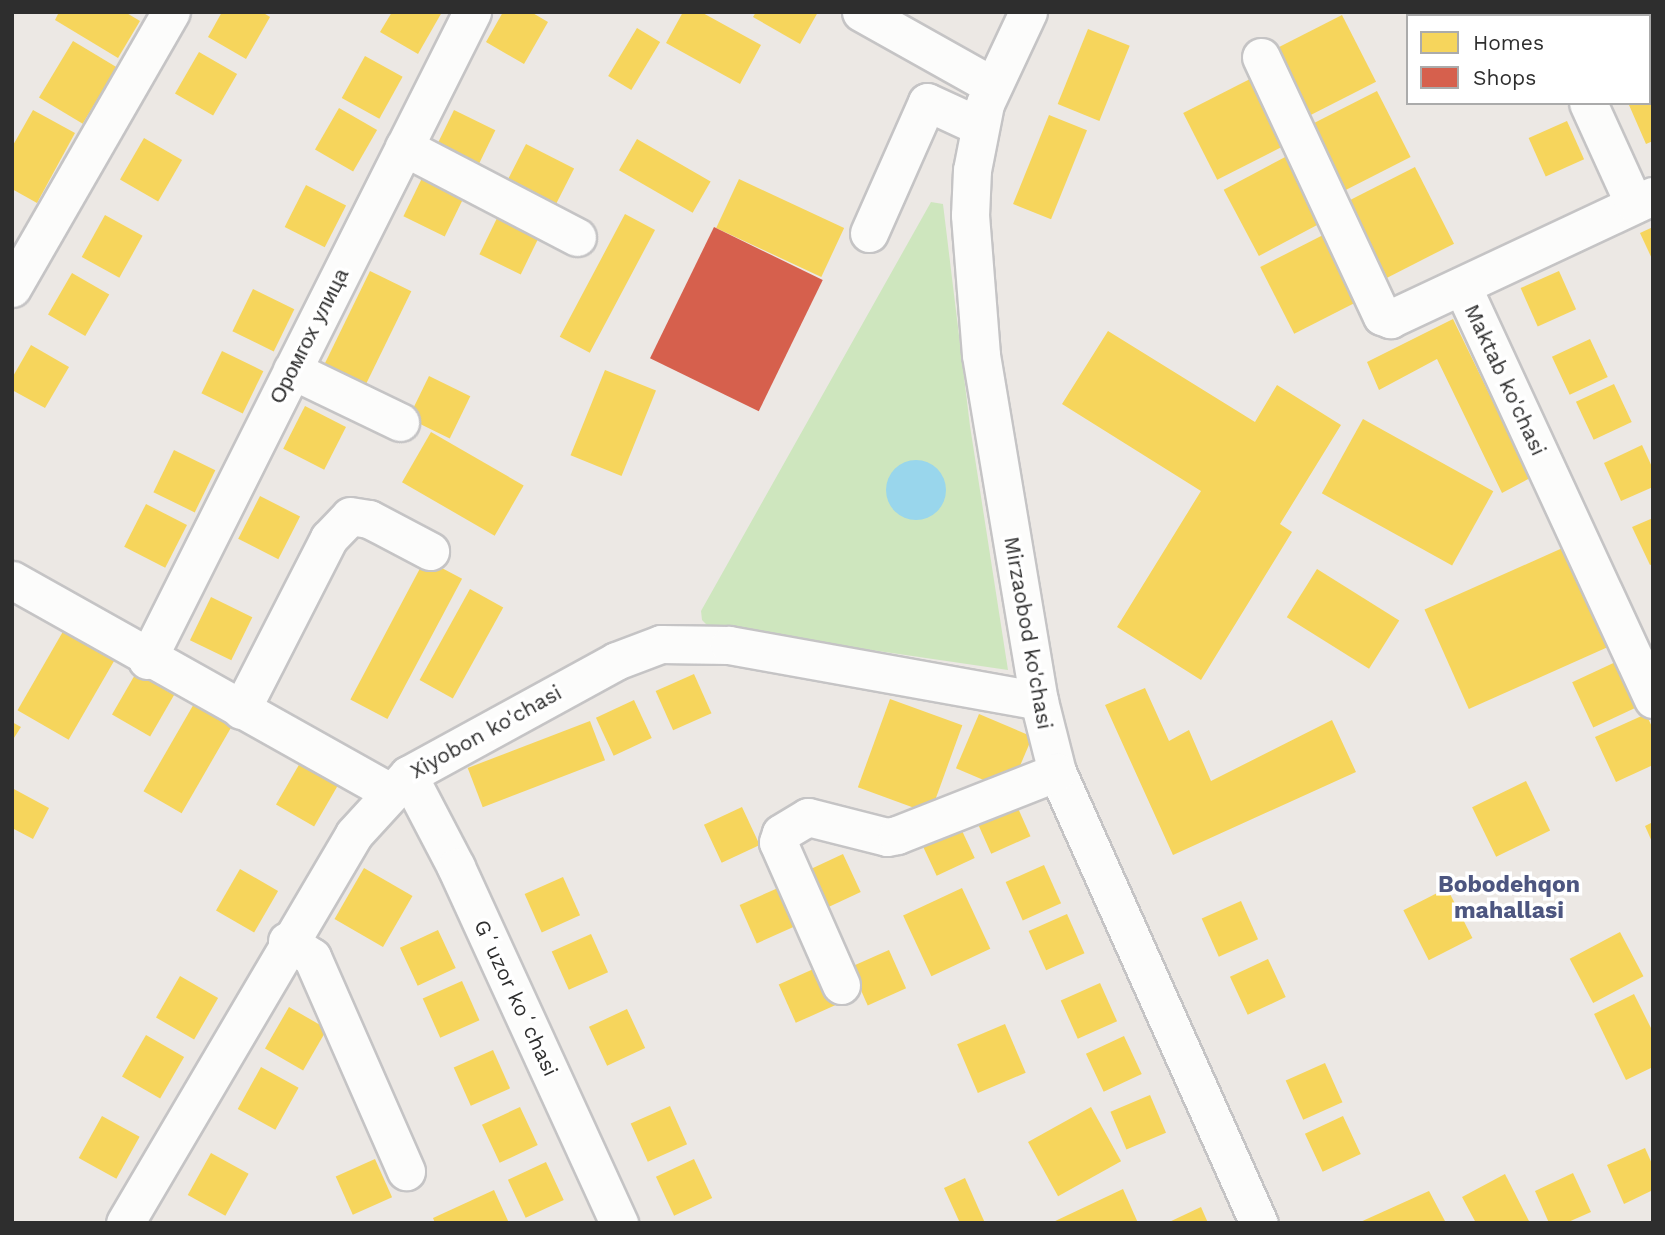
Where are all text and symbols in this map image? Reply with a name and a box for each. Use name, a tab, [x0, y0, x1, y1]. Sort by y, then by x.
legend	[1406, 14, 1651, 105]
text: Homes	[1473, 30, 1544, 55]
text: Shops	[1473, 65, 1536, 90]
street label: Оромгох улица	[264, 264, 354, 408]
street label: Maktab ko'chasi	[1459, 300, 1551, 460]
street label: Mirzaobod ko'chasi	[999, 535, 1057, 731]
street label: Xiyobon ko'chasi	[406, 680, 566, 784]
district label: Bobodehqon mahallasi	[1438, 871, 1580, 925]
street label: Gʻuzor koʻchasi	[469, 916, 563, 1080]

